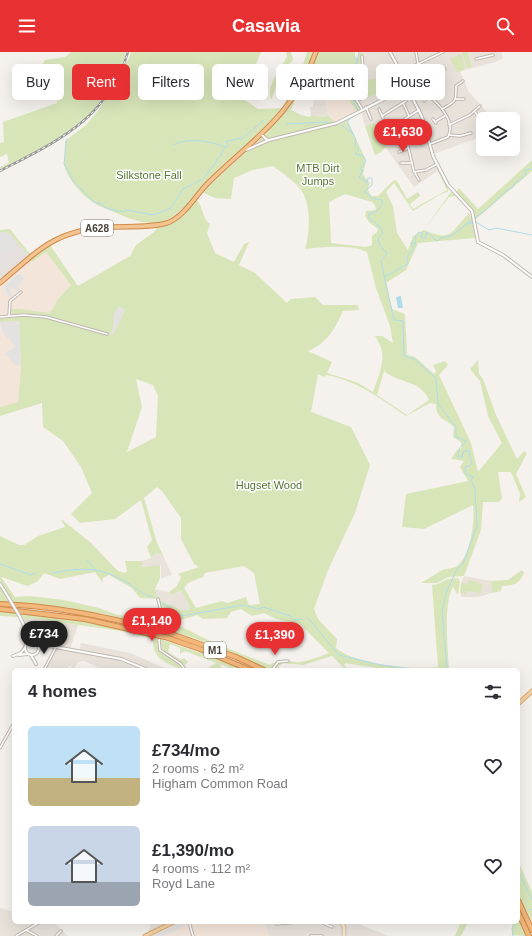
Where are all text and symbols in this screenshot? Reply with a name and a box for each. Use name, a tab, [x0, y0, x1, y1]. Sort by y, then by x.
icon: menu	[16, 15, 38, 37]
icon: search	[494, 15, 516, 37]
text: Casavia	[232, 16, 300, 36]
chip: Buy	[12, 64, 64, 100]
chip: Rent	[72, 64, 130, 100]
chip: Filters	[138, 64, 204, 100]
chip: New	[212, 64, 268, 100]
chip: Apartment	[276, 64, 368, 100]
chip: House	[376, 64, 445, 100]
map controls	[476, 112, 520, 156]
button: layers	[476, 112, 520, 156]
pin: £1,630	[370, 119, 436, 153]
text: £1,630	[383, 124, 423, 139]
park label: MTB Dirt Jumps	[296, 162, 340, 187]
park label: Silkstone Fall	[116, 169, 182, 181]
road number: A628	[81, 220, 113, 236]
park label: Hugset Wood	[236, 479, 302, 491]
pin: £1,140	[119, 608, 185, 642]
text: £1,140	[132, 613, 172, 628]
pin: £734	[20, 621, 68, 655]
pin: £1,390	[242, 622, 308, 656]
text: £734	[30, 626, 58, 641]
text: £1,390	[255, 627, 295, 642]
road number: M1	[204, 642, 226, 658]
icon: filters	[482, 681, 504, 703]
text: 4 homes	[28, 682, 97, 701]
text: £734/mo	[152, 741, 220, 760]
icon: home	[60, 742, 108, 790]
icon: heart	[482, 755, 504, 777]
text: 2 rooms · 62 m²	[152, 761, 244, 776]
text: Higham Common Road	[152, 776, 288, 791]
text: £1,390/mo	[152, 841, 234, 860]
icon: home	[60, 842, 108, 890]
icon: heart	[482, 855, 504, 877]
text: 4 rooms · 112 m²	[152, 861, 250, 876]
text: Royd Lane	[152, 876, 215, 891]

